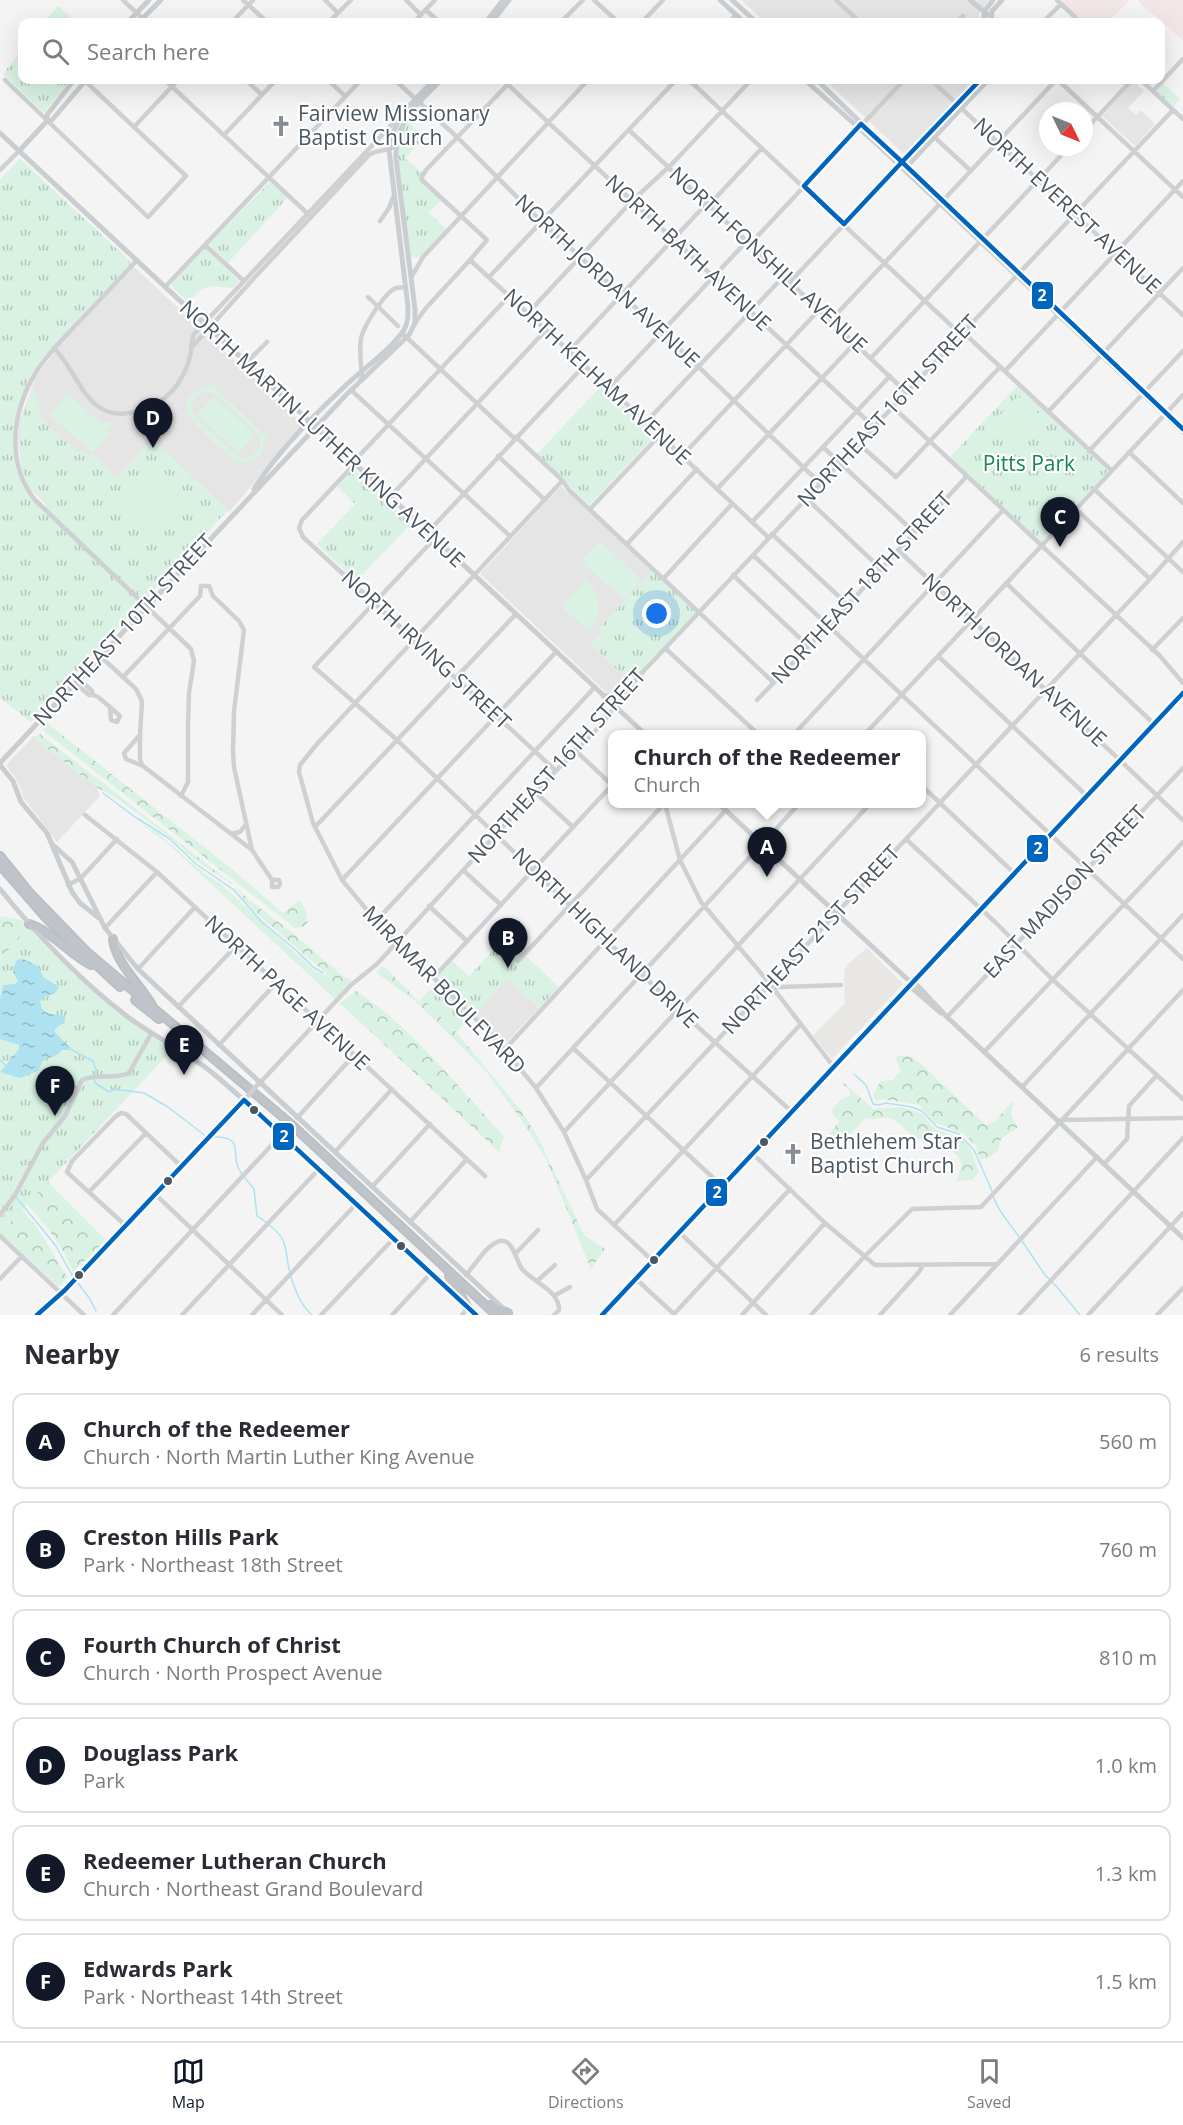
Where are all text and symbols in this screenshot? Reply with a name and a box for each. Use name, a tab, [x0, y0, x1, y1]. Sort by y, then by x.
search box	[18, 18, 1165, 84]
icon: search	[39, 35, 72, 68]
text: Search here	[87, 36, 210, 66]
place label: Fairview Missionary Baptist Church	[298, 99, 490, 151]
north arrow	[1039, 102, 1093, 156]
street label: NORTH EVEREST AVENUE	[968, 111, 1168, 300]
church icon: Fairview Missionary Baptist Church	[269, 114, 293, 138]
street label: NORTH FONSHILL AVENUE	[664, 160, 874, 359]
street label: NORTH BATH AVENUE	[600, 168, 778, 337]
street label: NORTH JORDAN AVENUE	[509, 187, 706, 373]
line badge: 2	[1031, 281, 1054, 310]
street label: NORTH KELHAM AVENUE	[498, 282, 697, 471]
text: 2	[1037, 284, 1047, 306]
street label: NORTH MARTIN LUTHER KING AVENUE	[174, 293, 471, 573]
street label: NORTHEAST 16TH STREET	[791, 308, 984, 512]
pin: D	[134, 398, 172, 448]
park label: Pitts Park	[983, 449, 1075, 477]
street label: NORTHEAST 18TH STREET	[765, 485, 958, 689]
pin: C	[1040, 498, 1080, 547]
street label: NORTHEAST 10TH STREET	[27, 527, 220, 731]
street label: NORTH IRVING STREET	[336, 563, 518, 736]
street label: NORTH JORDAN AVENUE	[916, 566, 1113, 752]
your location	[642, 599, 671, 628]
street label: NORTHEAST 16TH STREET	[461, 662, 652, 869]
popup	[608, 730, 926, 808]
text: Church of the Redeemer	[633, 741, 901, 771]
text: Church	[633, 771, 701, 798]
street label: EAST MADISON STREET	[977, 799, 1152, 984]
pin: A	[748, 828, 786, 877]
line badge: 2	[1026, 834, 1049, 863]
text: 2	[1033, 837, 1043, 859]
street label: NORTHEAST 21ST STREET	[717, 840, 905, 1040]
street label: NORTH HIGHLAND DRIVE	[507, 841, 705, 1034]
street label: MIRAMAR BOULEVARD	[357, 901, 531, 1079]
street label: NORTH PAGE AVENUE	[199, 908, 376, 1076]
pin: B	[488, 918, 528, 968]
pin: E	[164, 1026, 204, 1075]
pin: F	[36, 1066, 74, 1116]
unlabelled marker	[248, 1104, 260, 1116]
line badge: 2	[272, 1122, 295, 1151]
text: 2	[279, 1125, 289, 1147]
place label: Bethlehem Star Baptist Church	[810, 1127, 962, 1179]
unlabelled marker	[758, 1136, 770, 1148]
church icon: Bethlehem Star Baptist Church	[781, 1142, 805, 1166]
unlabelled marker	[162, 1175, 174, 1187]
line badge: 2	[705, 1178, 728, 1207]
text: 2	[712, 1181, 722, 1203]
unlabelled marker	[395, 1240, 407, 1252]
unlabelled marker	[648, 1254, 660, 1266]
unlabelled marker	[73, 1269, 85, 1281]
text: Nearby	[24, 1336, 119, 1372]
text: 6 results	[1079, 1341, 1159, 1368]
text: Church of the Redeemer	[83, 1413, 350, 1443]
text: A	[39, 1428, 52, 1455]
text: 560 m	[1099, 1428, 1157, 1455]
text: Church · North Martin Luther King Avenue	[83, 1443, 475, 1470]
text: Creston Hills Park	[83, 1521, 279, 1551]
text: B	[39, 1536, 52, 1563]
text: 760 m	[1099, 1536, 1157, 1563]
text: Park · Northeast 18th Street	[83, 1551, 343, 1578]
text: Fourth Church of Christ	[83, 1629, 341, 1659]
text: C	[39, 1644, 52, 1671]
text: 810 m	[1099, 1644, 1157, 1671]
text: Church · North Prospect Avenue	[83, 1659, 382, 1686]
text: Douglass Park	[83, 1737, 238, 1767]
text: D	[38, 1752, 53, 1779]
text: 1.0 km	[1095, 1752, 1157, 1779]
text: Park	[83, 1767, 125, 1794]
text: Redeemer Lutheran Church	[83, 1845, 387, 1875]
text: E	[40, 1860, 51, 1887]
text: 1.3 km	[1095, 1860, 1157, 1887]
text: Church · Northeast Grand Boulevard	[83, 1875, 423, 1902]
text: Edwards Park	[83, 1953, 233, 1983]
text: F	[40, 1968, 51, 1995]
text: 1.5 km	[1095, 1968, 1157, 1995]
text: Park · Northeast 14th Street	[83, 1983, 343, 2010]
tab: Map	[172, 2055, 205, 2113]
tab: Directions	[548, 2055, 624, 2113]
tab: Saved	[967, 2055, 1011, 2113]

